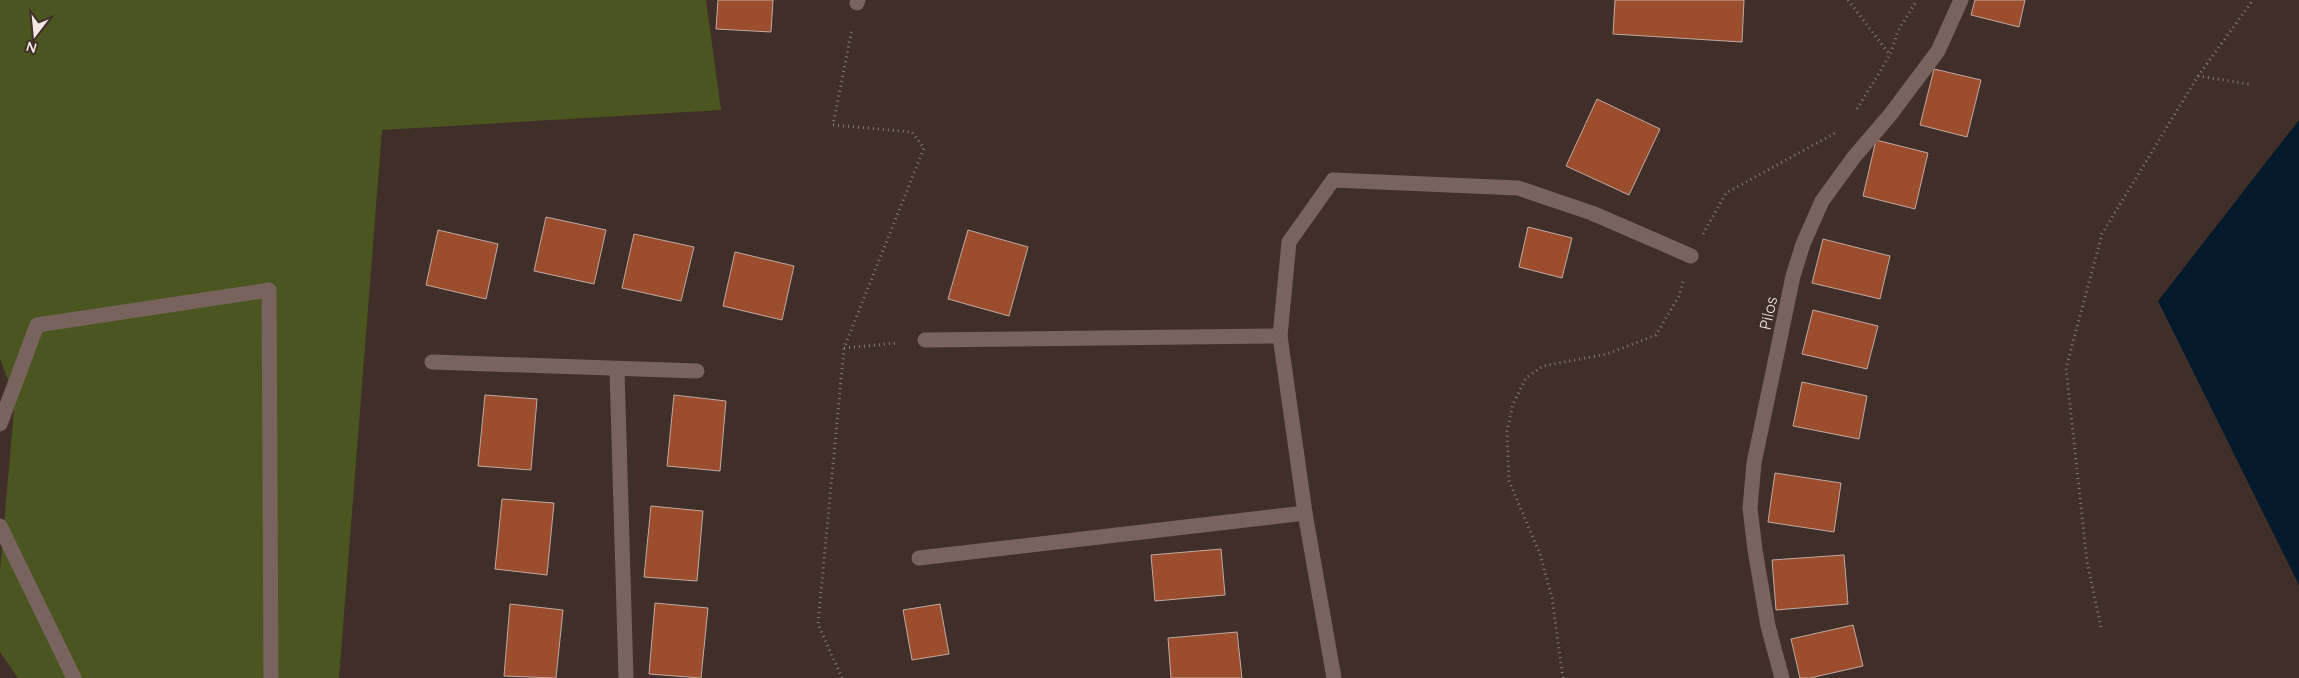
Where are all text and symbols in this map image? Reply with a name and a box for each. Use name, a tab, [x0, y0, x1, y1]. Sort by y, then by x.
north arrow	[10, 10, 60, 60]
text: N	[24, 37, 39, 58]
street label: Pilos	[1755, 294, 1781, 332]

